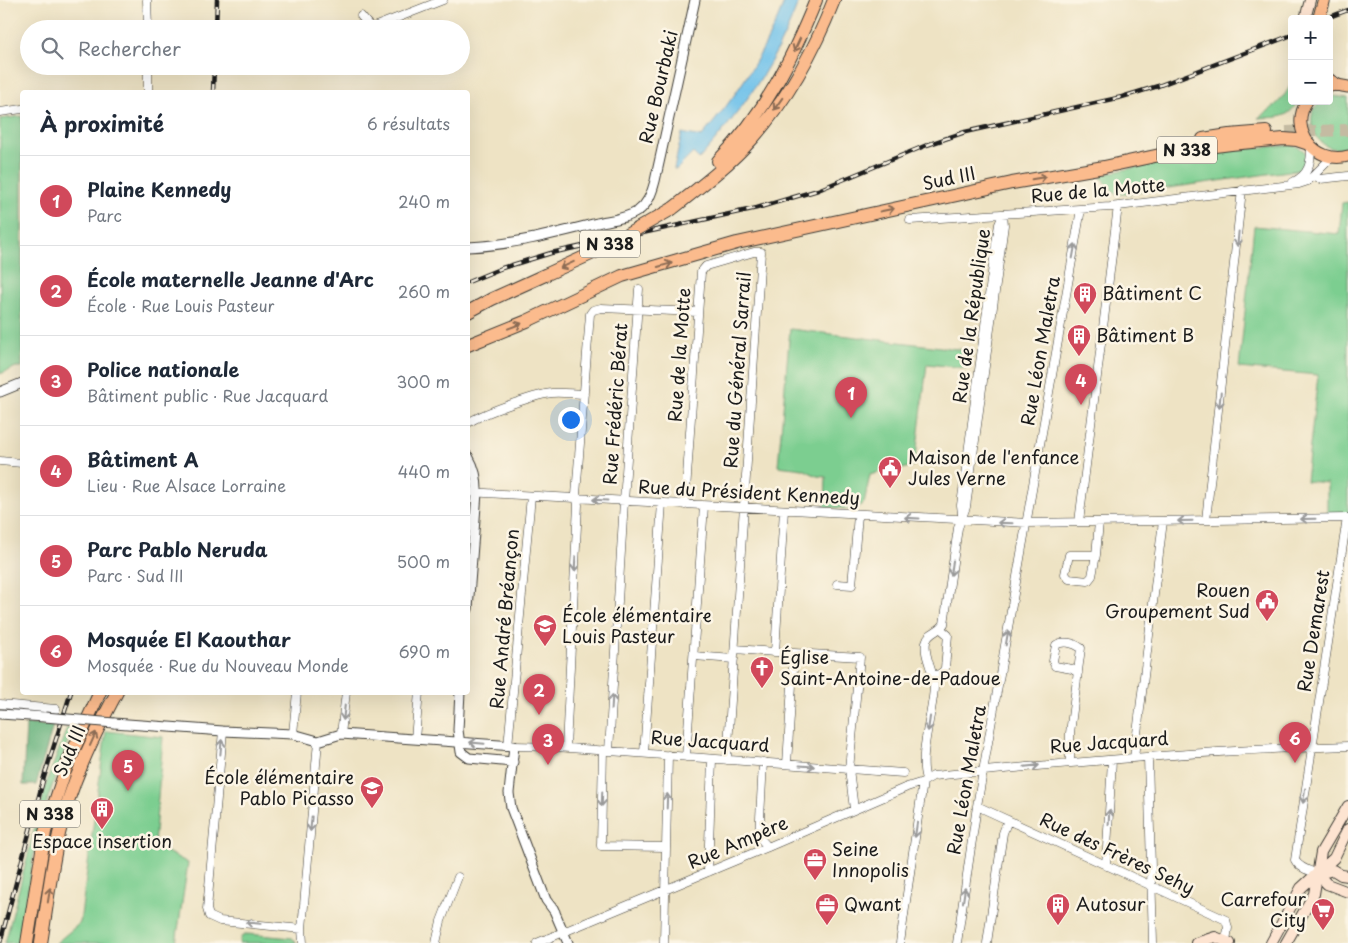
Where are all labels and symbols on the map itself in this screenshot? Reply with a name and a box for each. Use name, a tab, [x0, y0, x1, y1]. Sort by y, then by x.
street label: Rue Bourbaki	[631, 27, 684, 146]
one-way arrow	[792, 37, 802, 52]
one-way arrow	[773, 97, 783, 111]
road number: N 338	[1157, 136, 1217, 164]
street label: Sud III	[920, 159, 978, 196]
street label: Rue de la Motte	[1030, 170, 1166, 209]
one-way arrow	[1031, 173, 1047, 182]
one-way arrow	[879, 205, 895, 214]
street label: Rue de la République	[945, 227, 996, 405]
road number: N 338	[580, 230, 640, 258]
one-way arrow	[1233, 231, 1243, 247]
one-way arrow	[1069, 244, 1079, 260]
one-way arrow	[657, 259, 673, 269]
one-way arrow	[560, 261, 575, 270]
street label: Rue du Général Sarrail	[716, 271, 757, 469]
street label: Rue Léon Maletra	[1013, 274, 1066, 428]
place label: Bâtiment C	[1102, 279, 1202, 306]
building icon: Bâtiment C	[1072, 281, 1098, 315]
street label: Rue de la Motte	[660, 287, 697, 423]
one-way arrow	[507, 320, 522, 330]
place label: Bâtiment B	[1096, 321, 1194, 348]
street label: Rue Frédéric Bérat	[595, 322, 634, 486]
building icon: Bâtiment B	[1066, 323, 1092, 357]
pin: 4	[1065, 364, 1097, 405]
pin: 1	[835, 377, 867, 418]
one-way arrow	[1215, 392, 1225, 408]
your location	[558, 407, 584, 433]
place label: Maison de l'enfance Jules Verne	[908, 443, 1079, 491]
public building icon: Maison de l'enfance Jules Verne	[877, 455, 903, 489]
street label: Rue du Président Kennedy	[637, 472, 861, 511]
one-way arrow	[592, 495, 608, 504]
one-way arrow	[904, 513, 920, 522]
one-way arrow	[1300, 514, 1316, 524]
one-way arrow	[1178, 516, 1194, 525]
one-way arrow	[998, 518, 1014, 527]
street label: Rue André Bréançon	[482, 528, 525, 710]
one-way arrow	[571, 556, 580, 572]
one-way arrow	[947, 560, 957, 576]
street label: Rue Demarest	[1290, 568, 1335, 694]
place label: Rouen Groupement Sud	[1105, 576, 1250, 624]
public building icon: Rouen Groupement Sud	[1254, 588, 1280, 622]
place label: École élémentaire Louis Pasteur	[562, 601, 712, 649]
school or university icon: École élémentaire Louis Pasteur	[532, 613, 558, 647]
one-way arrow	[1002, 630, 1012, 646]
place label: Église Saint-Antoine-de-Padoue	[780, 643, 1001, 691]
church icon: Église Saint-Antoine-de-Padoue	[749, 655, 775, 689]
pin: 2	[523, 674, 555, 715]
one-way arrow	[607, 694, 616, 710]
street label: Rue Léon Maletra	[939, 703, 992, 857]
one-way arrow	[339, 705, 349, 721]
one-way arrow	[924, 716, 934, 732]
street label: Sud III	[46, 721, 91, 780]
pin: 6	[1279, 722, 1311, 763]
street label: Rue Jacquard	[650, 723, 770, 758]
pin: 3	[532, 724, 564, 765]
street label: Rue Jacquard	[1049, 724, 1169, 759]
one-way arrow	[88, 732, 98, 747]
one-way arrow	[469, 738, 485, 748]
one-way arrow	[217, 740, 226, 756]
pin: 5	[112, 750, 144, 791]
one-way arrow	[799, 761, 815, 770]
one-way arrow	[1024, 761, 1040, 771]
place label: École élémentaire Pablo Picasso	[204, 763, 354, 811]
school or university icon: École élémentaire Pablo Picasso	[359, 775, 385, 809]
one-way arrow	[1299, 787, 1309, 803]
one-way arrow	[597, 790, 607, 807]
one-way arrow	[662, 794, 671, 810]
building icon: Espace insertion	[89, 796, 115, 830]
road number: N 338	[20, 801, 80, 828]
street label: Rue des Frères Sehy	[1036, 805, 1200, 900]
street label: Rue Ampère	[683, 808, 792, 875]
one-way arrow	[1104, 809, 1113, 825]
one-way arrow	[306, 816, 316, 832]
one-way arrow	[911, 822, 921, 838]
place label: Espace insertion	[32, 827, 172, 854]
place label: Seine Innopolis	[832, 835, 909, 883]
office icon: Seine Innopolis	[802, 847, 828, 881]
place label: Carrefour City	[1221, 885, 1307, 933]
one-way arrow	[44, 887, 54, 903]
one-way arrow	[959, 887, 969, 903]
place label: Qwant	[844, 890, 901, 917]
place label: Autosur	[1076, 890, 1146, 917]
office icon: Qwant	[814, 892, 840, 926]
building icon: Autosur	[1045, 892, 1071, 926]
supermarket icon: Carrefour City	[1310, 897, 1336, 931]
one-way arrow	[245, 919, 261, 928]

